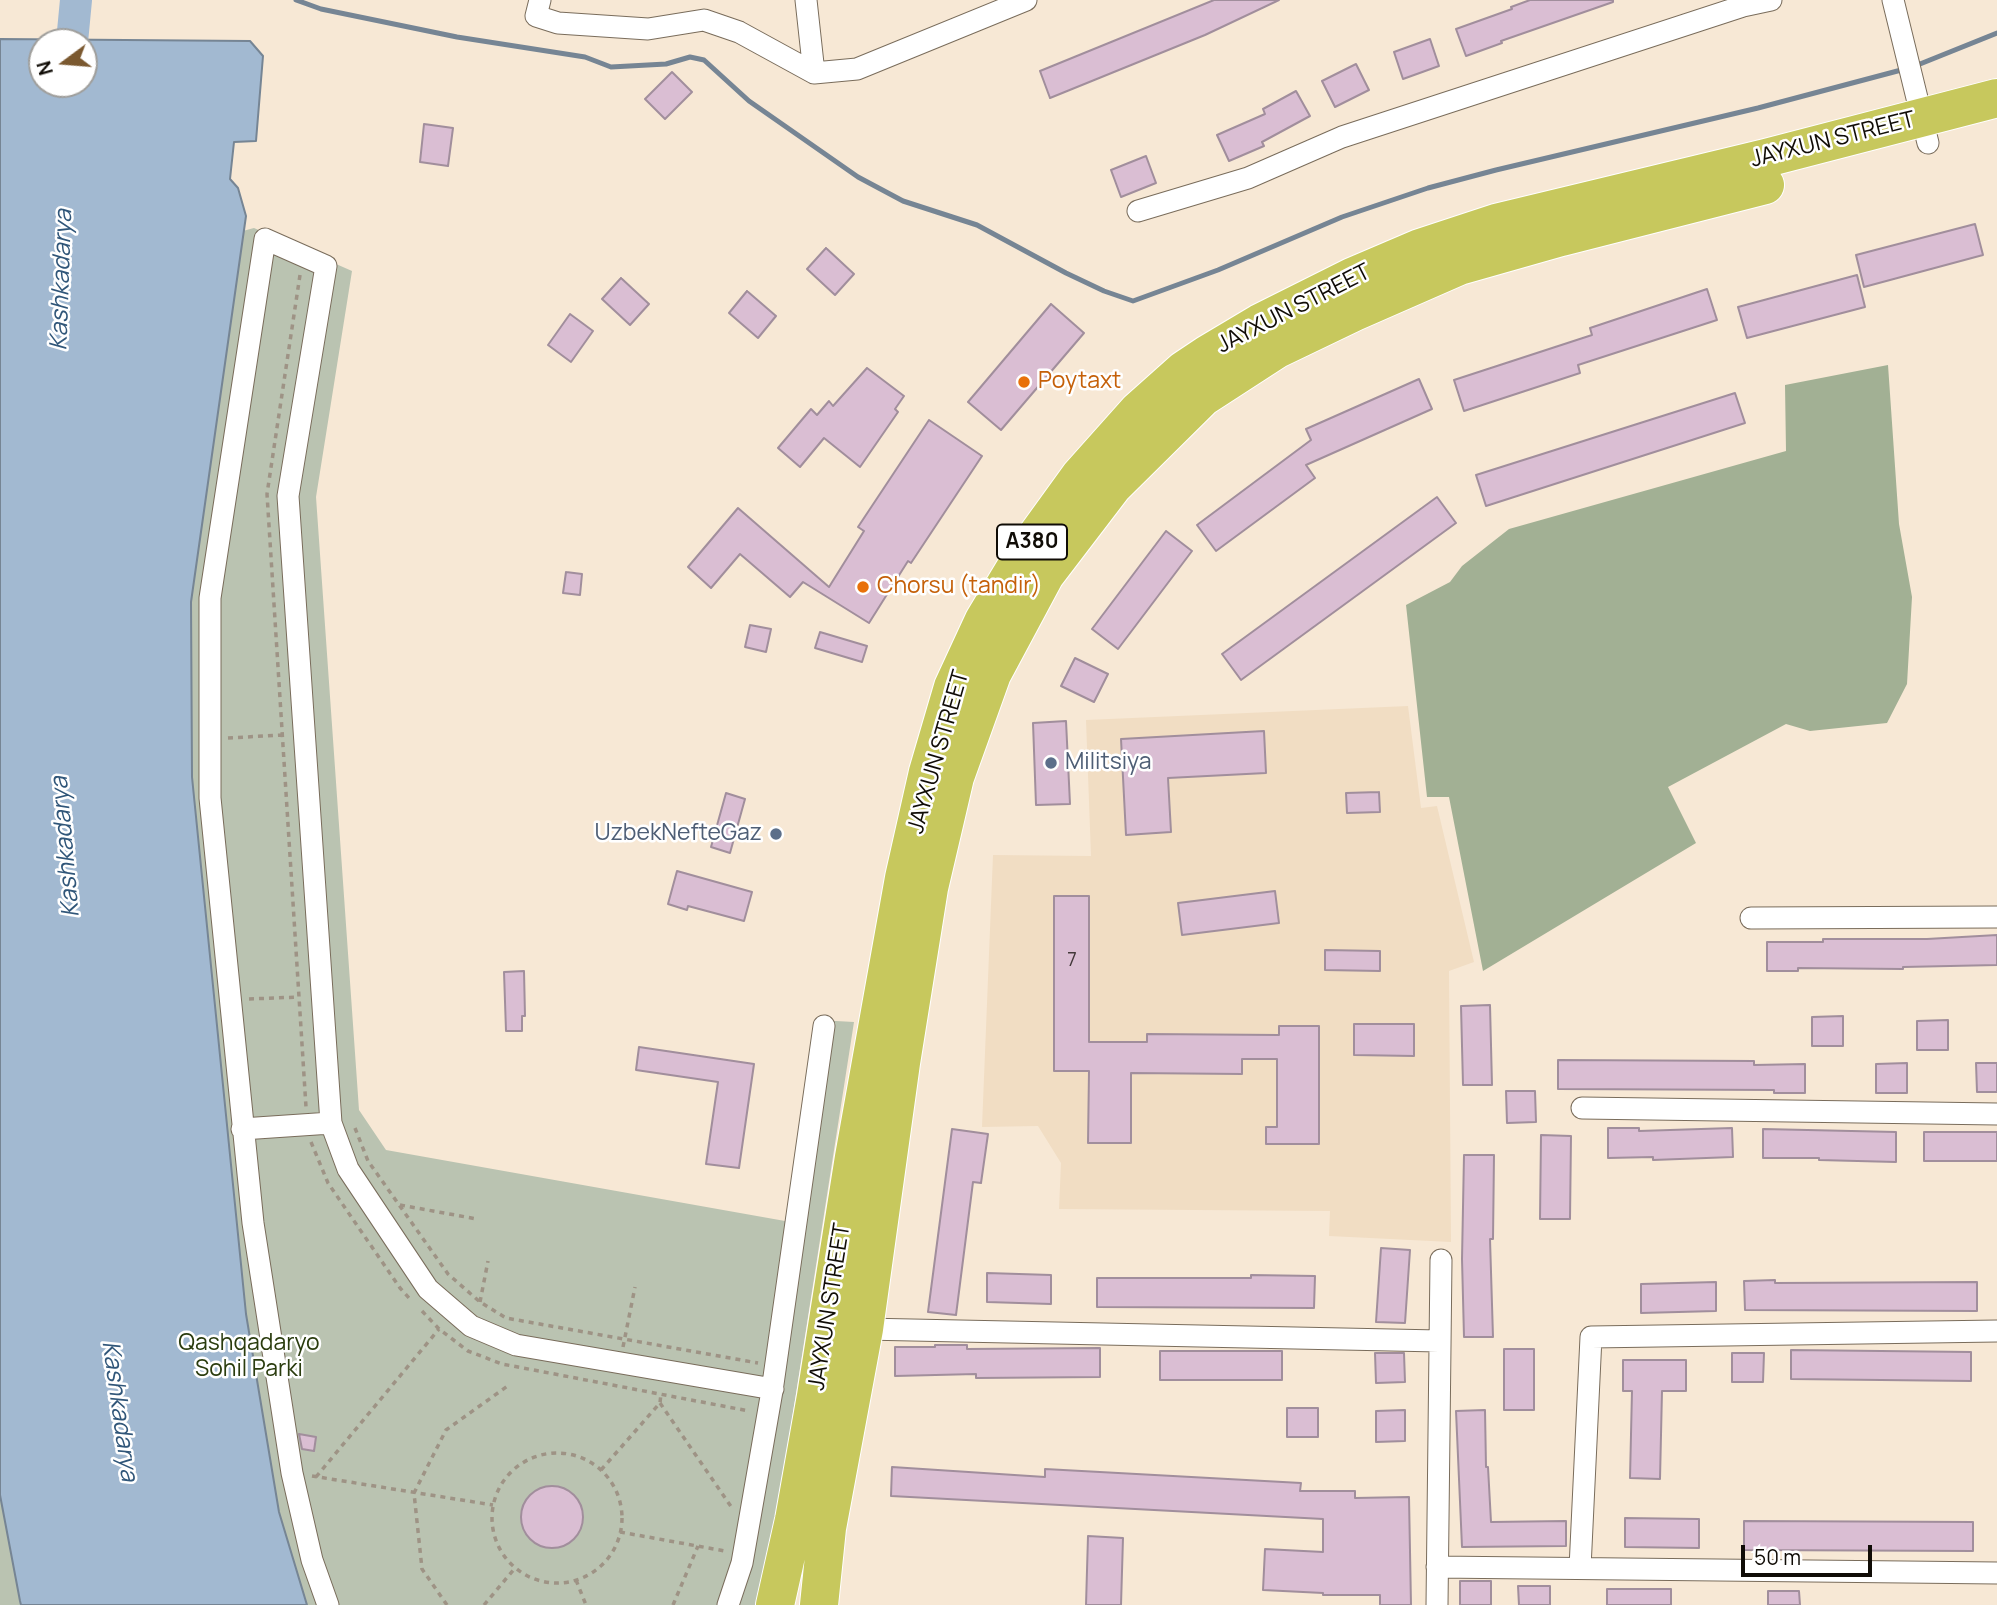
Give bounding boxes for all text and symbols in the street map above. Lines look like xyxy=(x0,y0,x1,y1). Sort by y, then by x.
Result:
north arrow xyxy=(28,28,98,98)
text: N xyxy=(30,58,59,78)
street label: JAYXUN STREET xyxy=(1748,106,1918,174)
water label: Kashkadarya xyxy=(45,209,79,351)
street label: JAYXUN STREET xyxy=(1213,258,1375,360)
place label: Poytaxt xyxy=(1038,368,1121,396)
marker: Poytaxt xyxy=(1016,374,1032,390)
road number: A380 xyxy=(997,524,1067,560)
place label: Chorsu (tandir) xyxy=(877,573,1041,601)
marker: Chorsu (tandir) xyxy=(855,579,871,595)
street label: JAYXUN STREET xyxy=(903,667,975,837)
place label: Militsiya xyxy=(1065,749,1152,777)
marker: Militsiya xyxy=(1043,755,1059,771)
water label: Kashkadarya xyxy=(46,775,86,919)
place label: UzbekNefteGaz xyxy=(595,820,762,848)
marker: UzbekNefteGaz xyxy=(768,826,784,842)
house number: 7 xyxy=(1067,950,1077,972)
street label: JAYXUN STREET xyxy=(803,1222,857,1392)
park label: Qashqadaryo Sohil Parki xyxy=(178,1330,320,1384)
water label: Kashkadarya xyxy=(95,1339,143,1483)
scale bar xyxy=(1745,1532,1876,1576)
text: 50 m xyxy=(1754,1543,1801,1571)

